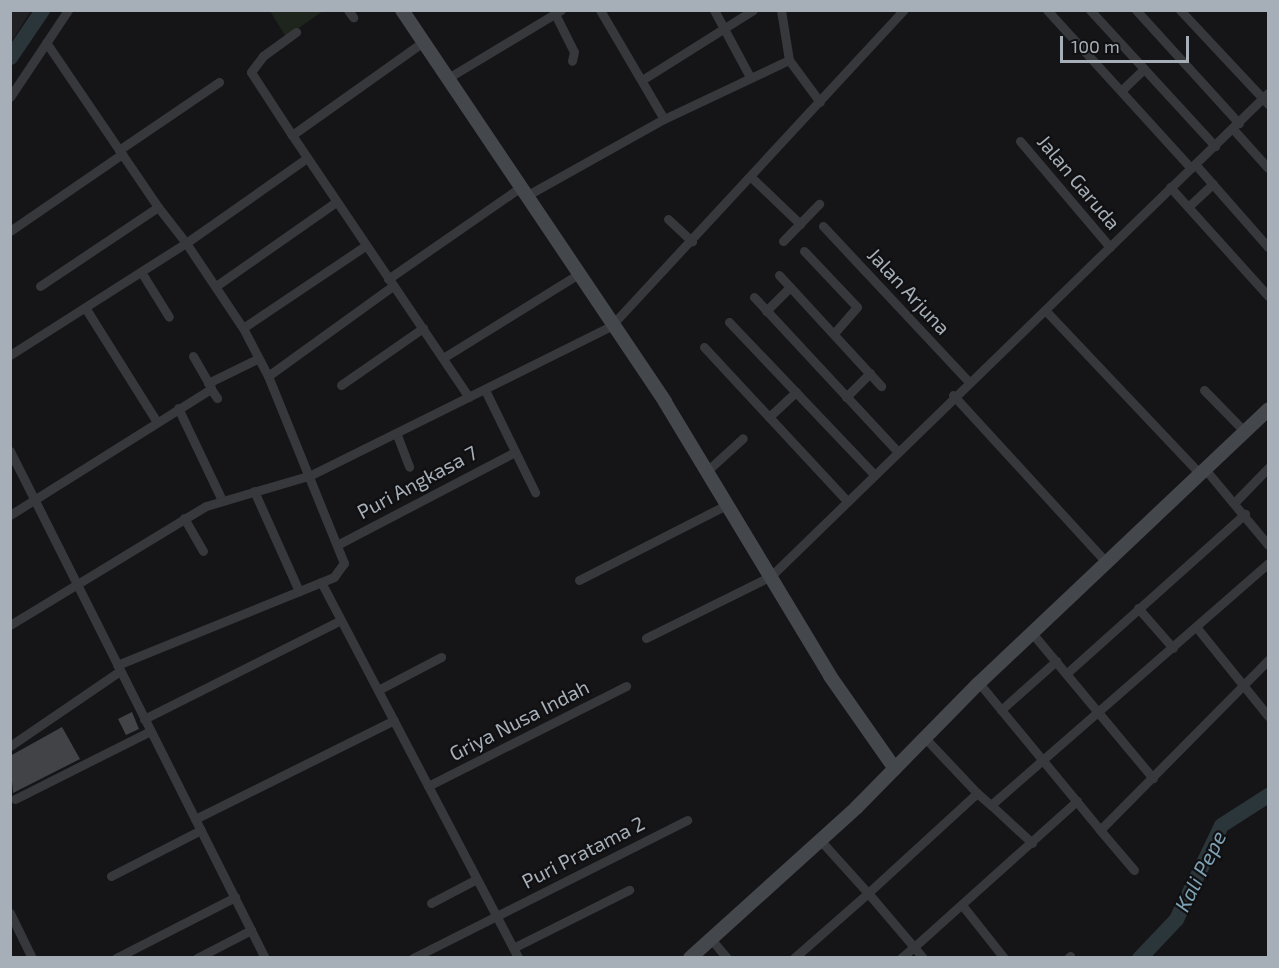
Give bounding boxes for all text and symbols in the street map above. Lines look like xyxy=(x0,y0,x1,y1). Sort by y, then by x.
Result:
scale bar xyxy=(1063,24,1192,62)
text: 100 m xyxy=(1071,35,1120,57)
street label: Jalan Garuda xyxy=(1032,130,1126,234)
street label: Jalan Arjuna xyxy=(863,243,955,339)
street label: Puri Angkasa 7 xyxy=(353,440,481,524)
street label: Griya Nusa Indah xyxy=(445,674,593,766)
street label: Puri Pratama 2 xyxy=(518,811,648,893)
water label: Kali Pepe xyxy=(1169,826,1231,916)

